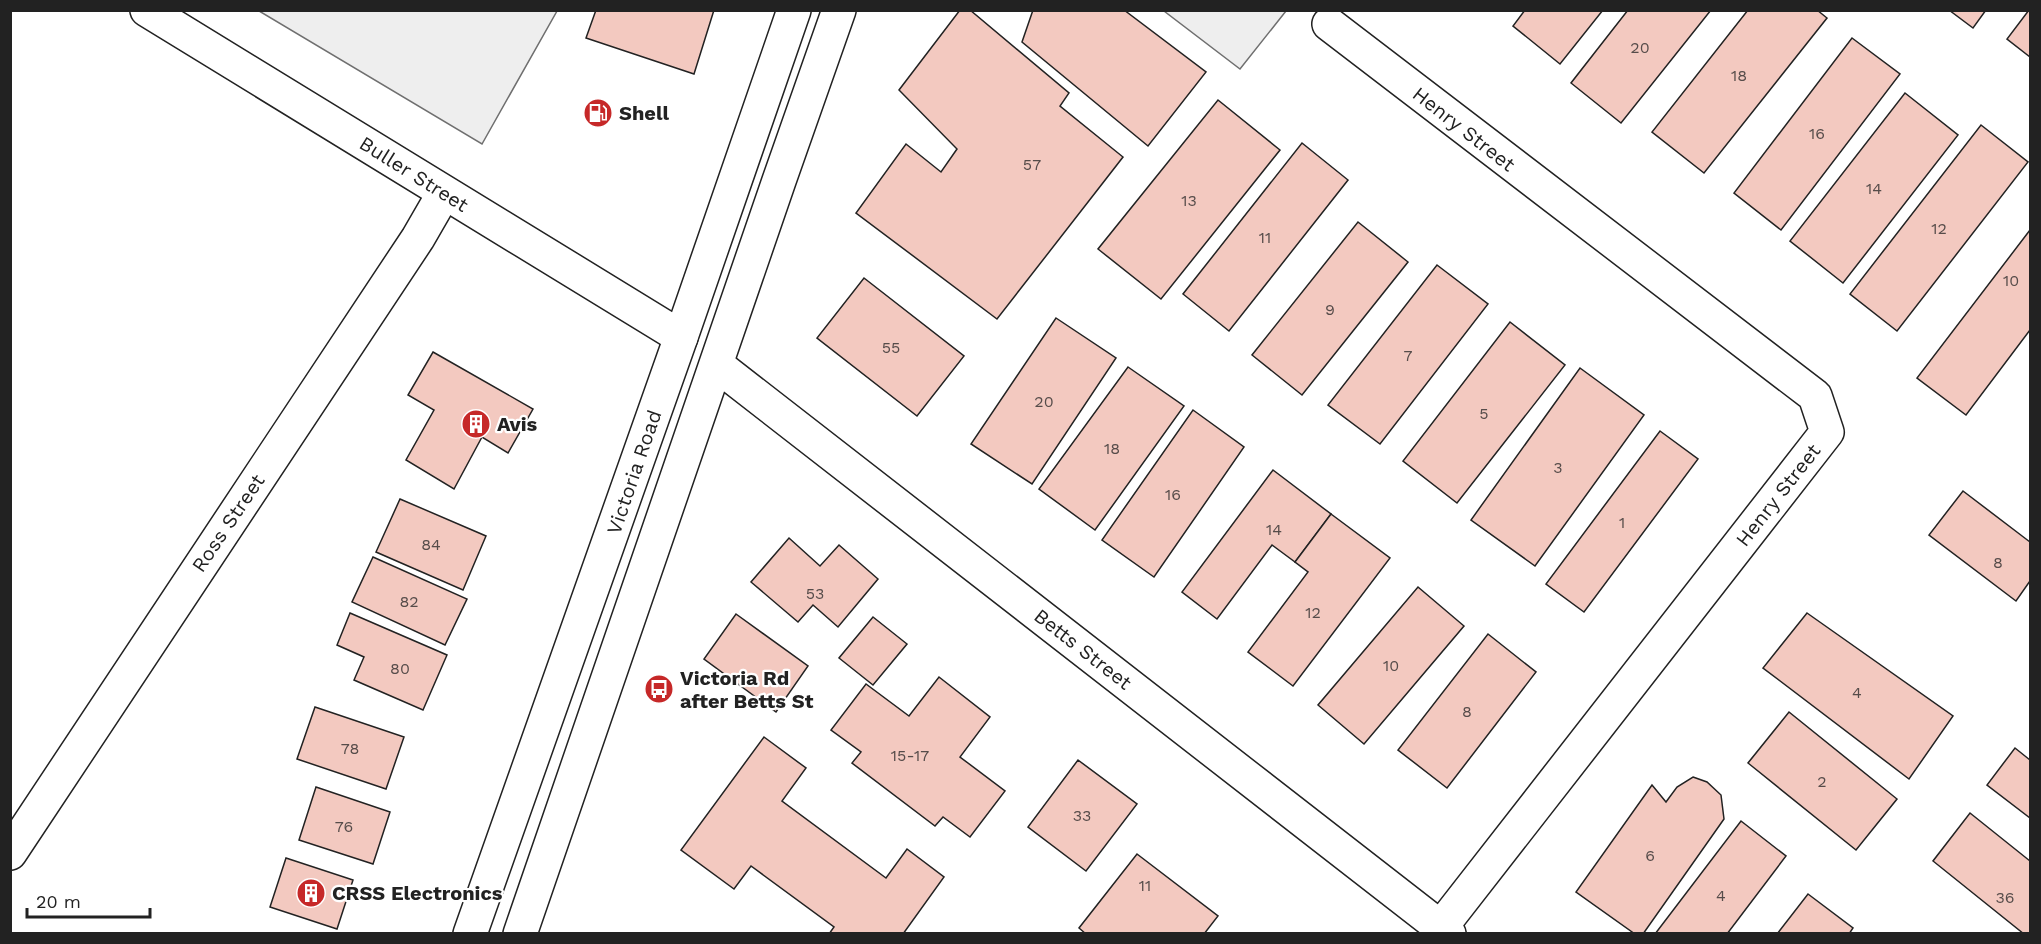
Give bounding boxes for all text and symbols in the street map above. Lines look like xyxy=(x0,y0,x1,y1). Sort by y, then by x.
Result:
house number: 20 xyxy=(1630,38,1650,57)
house number: 18 xyxy=(1731,66,1747,85)
street label: Henry Street xyxy=(1408,82,1521,177)
fuel station icon: Shell xyxy=(582,97,614,129)
place label: Shell xyxy=(619,101,669,125)
house number: 16 xyxy=(1809,124,1825,143)
street label: Buller Street xyxy=(355,131,473,217)
house number: 57 xyxy=(1023,155,1041,174)
house number: 14 xyxy=(1866,179,1882,198)
house number: 13 xyxy=(1181,191,1197,210)
house number: 12 xyxy=(1931,219,1947,238)
house number: 11 xyxy=(1259,228,1271,247)
house number: 10 xyxy=(2003,271,2019,290)
house number: 9 xyxy=(1325,300,1335,319)
house number: 55 xyxy=(882,338,900,357)
house number: 7 xyxy=(1404,346,1413,365)
house number: 20 xyxy=(1034,392,1054,411)
house number: 5 xyxy=(1479,404,1489,423)
street label: Victoria Road xyxy=(602,407,666,537)
building icon: Avis xyxy=(460,408,492,440)
place label: Avis xyxy=(497,412,538,436)
street label: Henry Street xyxy=(1731,438,1826,551)
house number: 18 xyxy=(1104,439,1120,458)
house number: 3 xyxy=(1553,458,1563,477)
street label: Ross Street xyxy=(186,469,270,577)
house number: 16 xyxy=(1165,485,1181,504)
house number: 1 xyxy=(1619,513,1625,532)
house number: 14 xyxy=(1266,520,1282,539)
house number: 84 xyxy=(421,535,441,554)
house number: 8 xyxy=(1993,553,2003,572)
house number: 53 xyxy=(806,584,824,603)
house number: 82 xyxy=(399,592,419,611)
street label: Betts Street xyxy=(1029,603,1137,695)
house number: 12 xyxy=(1305,603,1321,622)
house number: 10 xyxy=(1383,656,1399,675)
house number: 80 xyxy=(390,659,410,678)
place label: Victoria Rd after Betts St xyxy=(680,666,814,713)
bus stop icon: Victoria Rd after Betts St xyxy=(643,673,675,705)
house number: 4 xyxy=(1852,683,1862,702)
house number: 8 xyxy=(1462,702,1472,721)
house number: 78 xyxy=(341,739,359,758)
house number: 15-17 xyxy=(891,746,929,765)
house number: 2 xyxy=(1817,772,1827,791)
house number: 33 xyxy=(1073,806,1091,825)
house number: 76 xyxy=(335,817,353,836)
house number: 6 xyxy=(1645,846,1655,865)
house number: 11 xyxy=(1139,876,1151,895)
building icon: CRSS Electronics xyxy=(295,877,327,909)
scale bar xyxy=(27,881,150,919)
place label: CRSS Electronics xyxy=(332,881,503,905)
house number: 4 xyxy=(1716,886,1726,905)
house number: 36 xyxy=(1995,888,2015,907)
text: 20 m xyxy=(36,891,81,912)

